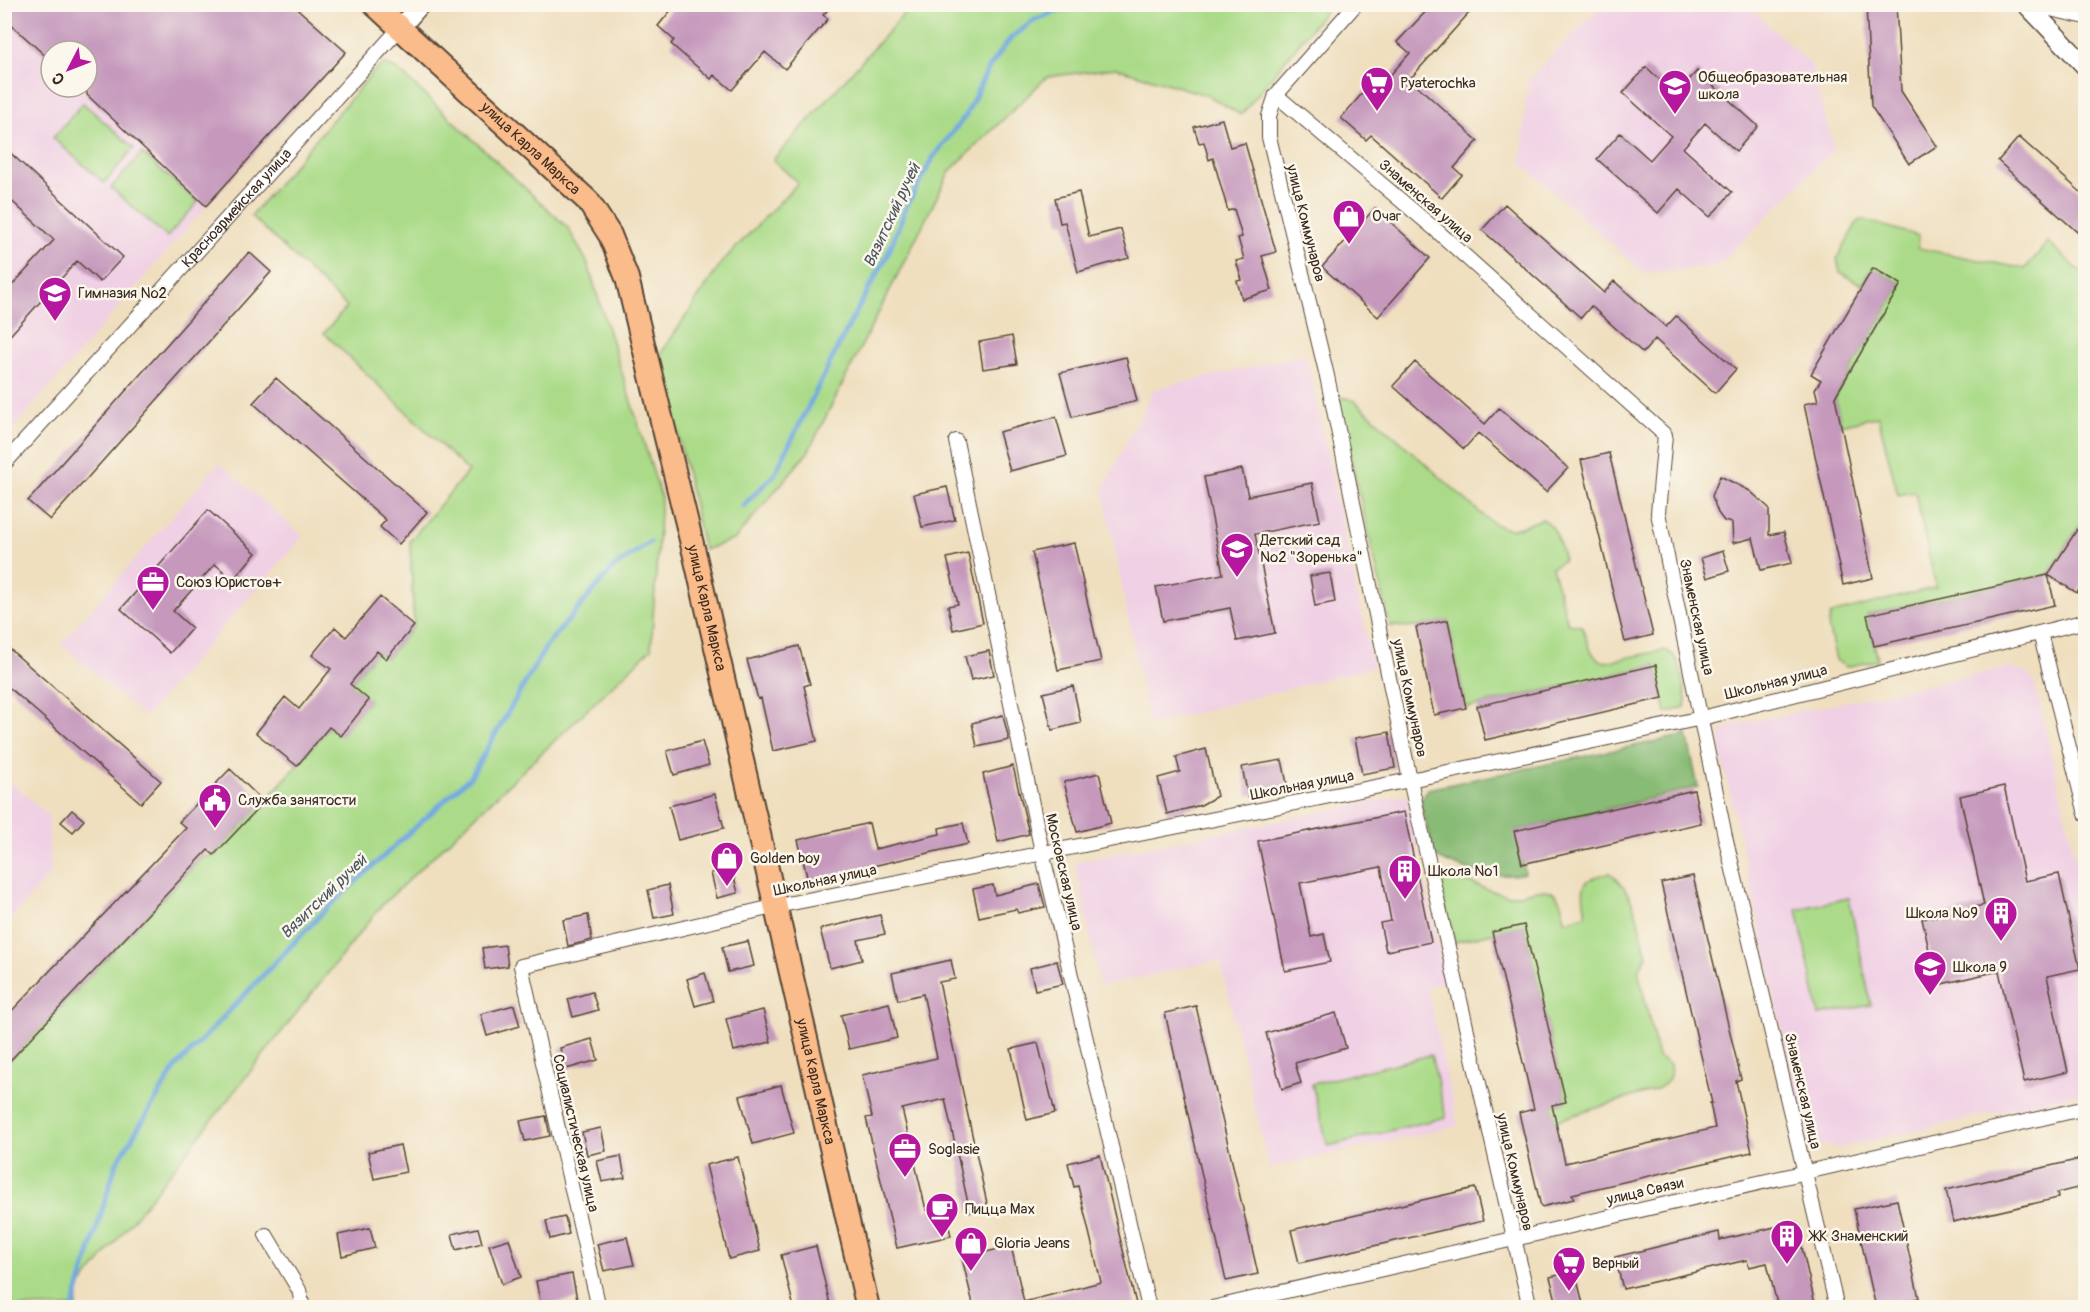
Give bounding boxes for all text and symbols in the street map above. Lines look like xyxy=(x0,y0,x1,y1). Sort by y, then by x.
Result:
north arrow xyxy=(39,39,99,99)
supermarket icon: Pyaterochka xyxy=(1359,65,1395,112)
text: С xyxy=(48,68,69,89)
school or university icon: Общеобразовательная школа xyxy=(1657,68,1693,115)
place label: Общеобразовательная школа xyxy=(1698,68,1847,104)
place label: Pyaterochka xyxy=(1400,74,1476,93)
street label: улица Карла Маркса xyxy=(476,97,584,199)
street label: Красноармейская улица xyxy=(178,145,296,272)
street label: Знаменская улица xyxy=(1375,155,1477,247)
water label: Вязитский ручей xyxy=(859,159,925,270)
street label: улица Коммунаров xyxy=(1281,161,1329,284)
shop icon: Очаг xyxy=(1331,198,1367,245)
place label: Очаг xyxy=(1372,207,1401,226)
school or university icon: Гимназия №2 xyxy=(37,275,73,322)
place label: Гимназия №2 xyxy=(78,284,167,303)
school or university icon: Детский сад №2 "Зоренька" xyxy=(1219,531,1255,578)
place label: Детский сад №2 "Зоренька" xyxy=(1259,531,1363,567)
street label: улица Карла Маркса xyxy=(682,542,730,673)
street label: Знаменская улица xyxy=(1675,557,1718,677)
office icon: Союз Юристов+ xyxy=(135,564,171,611)
place label: Союз Юристов+ xyxy=(176,573,281,592)
street label: улица Коммунаров xyxy=(1387,636,1431,759)
street label: Школьная улица xyxy=(1723,661,1829,704)
street label: Школьная улица xyxy=(1249,766,1355,805)
public building icon: Служба занятости xyxy=(197,782,233,829)
place label: Служба занятости xyxy=(238,791,356,810)
street label: Московская улица xyxy=(1041,812,1086,933)
shop icon: Golden boy xyxy=(709,840,745,887)
place label: Golden boy xyxy=(750,849,820,868)
water label: Вязитский ручей xyxy=(276,850,372,943)
building icon: Школа №1 xyxy=(1387,853,1423,900)
street label: Школьная улица xyxy=(772,860,878,901)
place label: Школа №1 xyxy=(1428,862,1498,881)
building icon: Школа №9 xyxy=(1983,895,2019,942)
place label: Школа №9 xyxy=(1906,904,1978,923)
school or university icon: Школа 9 xyxy=(1912,949,1948,996)
place label: Школа 9 xyxy=(1953,958,2007,977)
street label: улица Карла Маркса xyxy=(791,1016,839,1146)
street label: Знаменская улица xyxy=(1780,1031,1825,1151)
street label: Социалистическая улица xyxy=(548,1052,603,1214)
street label: улица Коммунаров xyxy=(1491,1110,1537,1233)
office icon: Soglasie xyxy=(887,1131,923,1178)
place label: Soglasie xyxy=(928,1140,980,1159)
street label: улица Связи xyxy=(1604,1173,1686,1210)
cafe icon: Пицца Max xyxy=(924,1191,960,1238)
place label: Пицца Max xyxy=(965,1200,1035,1219)
building icon: ЖК Знаменский xyxy=(1769,1218,1805,1265)
shop icon: Gloria Jeans xyxy=(953,1225,989,1272)
place label: ЖК Знаменский xyxy=(1808,1227,1908,1246)
place label: Gloria Jeans xyxy=(994,1234,1070,1253)
supermarket icon: Верный xyxy=(1551,1245,1587,1292)
place label: Верный xyxy=(1592,1254,1639,1273)

